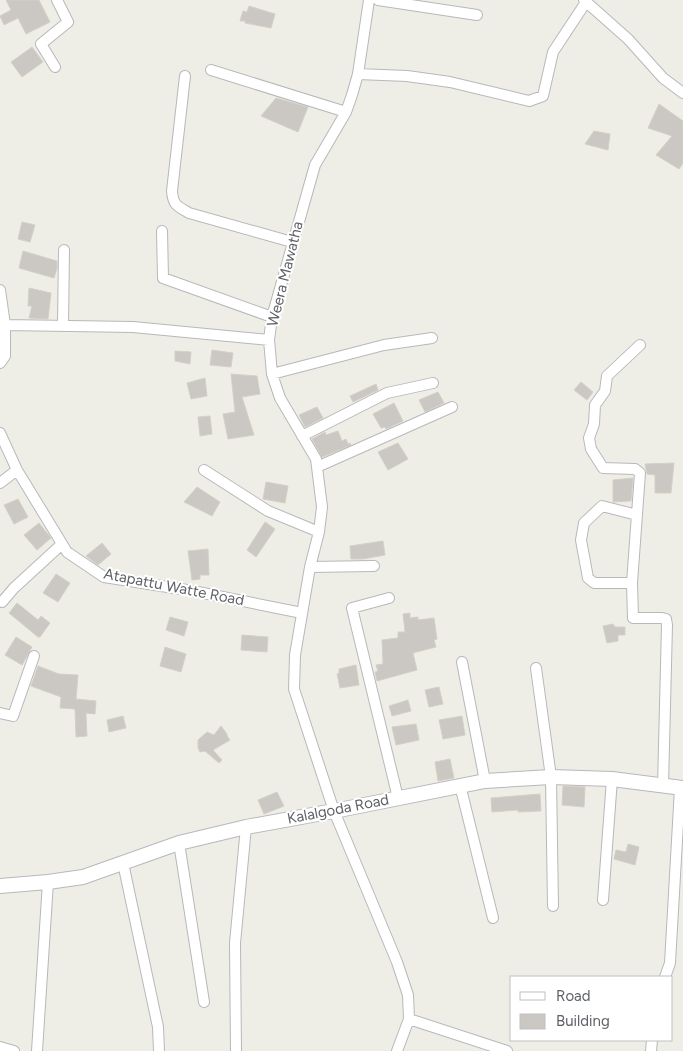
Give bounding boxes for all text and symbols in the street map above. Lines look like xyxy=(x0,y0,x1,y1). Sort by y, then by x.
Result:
street label: Weera Mawatha xyxy=(263,220,307,328)
street label: Atapattu Watte Road xyxy=(102,565,246,609)
street label: Kalalgoda Road xyxy=(286,790,390,828)
legend xyxy=(510,976,673,1041)
text: Road xyxy=(556,987,591,1005)
text: Building xyxy=(556,1012,610,1030)

